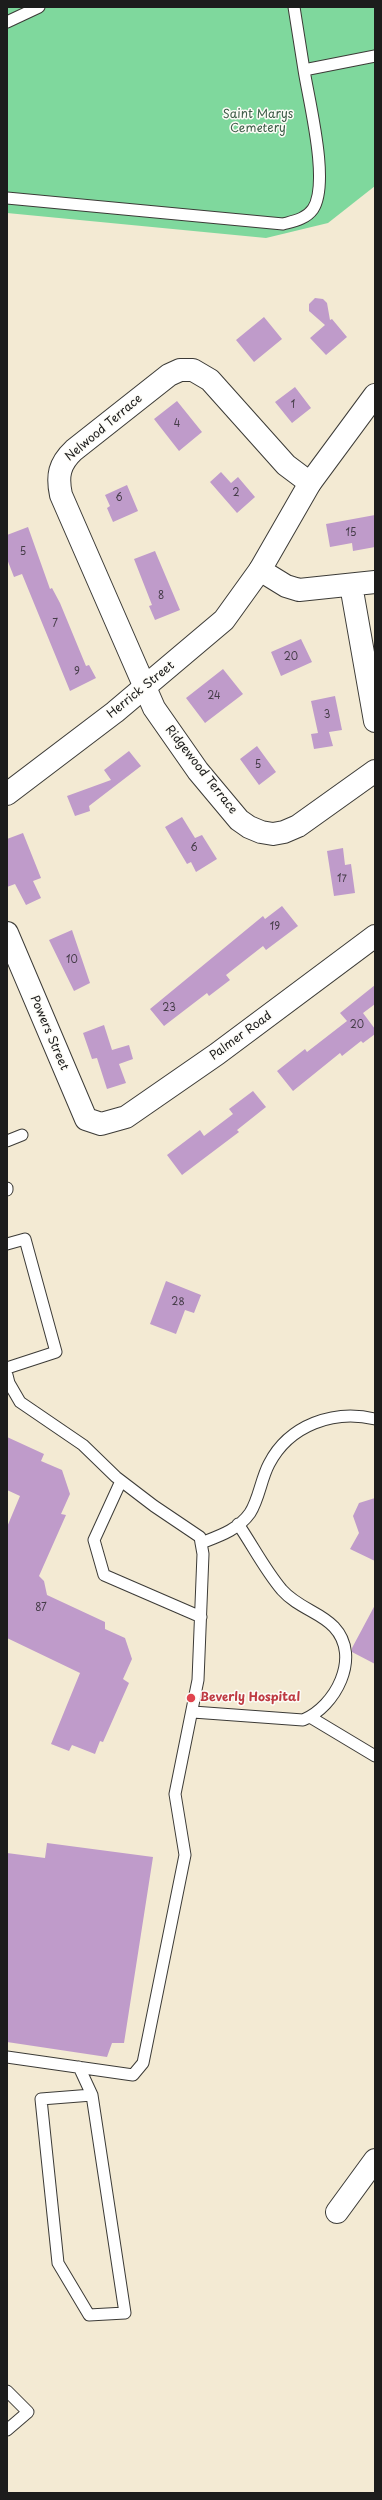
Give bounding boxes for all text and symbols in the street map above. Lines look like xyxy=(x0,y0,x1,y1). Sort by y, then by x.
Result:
park label: Saint Marys Cemetery xyxy=(223,108,293,136)
street label: Nelwood Terrace xyxy=(63,392,145,464)
house number: 1 xyxy=(291,399,295,411)
house number: 4 xyxy=(174,418,180,430)
house number: 2 xyxy=(232,487,240,499)
house number: 6 xyxy=(115,492,123,504)
house number: 15 xyxy=(346,527,356,539)
house number: 5 xyxy=(20,546,26,558)
house number: 8 xyxy=(158,590,164,602)
house number: 7 xyxy=(52,618,58,630)
house number: 20 xyxy=(284,651,298,663)
street label: Herrick Street xyxy=(104,658,178,722)
house number: 9 xyxy=(74,666,80,678)
house number: 24 xyxy=(207,690,221,702)
house number: 3 xyxy=(324,709,330,721)
street label: Ridgewood Terrace xyxy=(162,723,240,817)
house number: 5 xyxy=(255,759,261,771)
house number: 6 xyxy=(190,842,198,854)
house number: 17 xyxy=(337,873,347,885)
house number: 19 xyxy=(270,921,280,933)
house number: 10 xyxy=(66,954,78,966)
street label: Powers Street xyxy=(27,993,71,1073)
house number: 23 xyxy=(162,1002,176,1014)
street label: Palmer Road xyxy=(207,1009,275,1063)
house number: 20 xyxy=(350,1019,364,1031)
house number: 28 xyxy=(171,1296,185,1308)
house number: 87 xyxy=(35,1602,47,1614)
place label: Beverly Hospital xyxy=(200,1691,300,1705)
marker: Beverly Hospital xyxy=(185,1692,197,1704)

